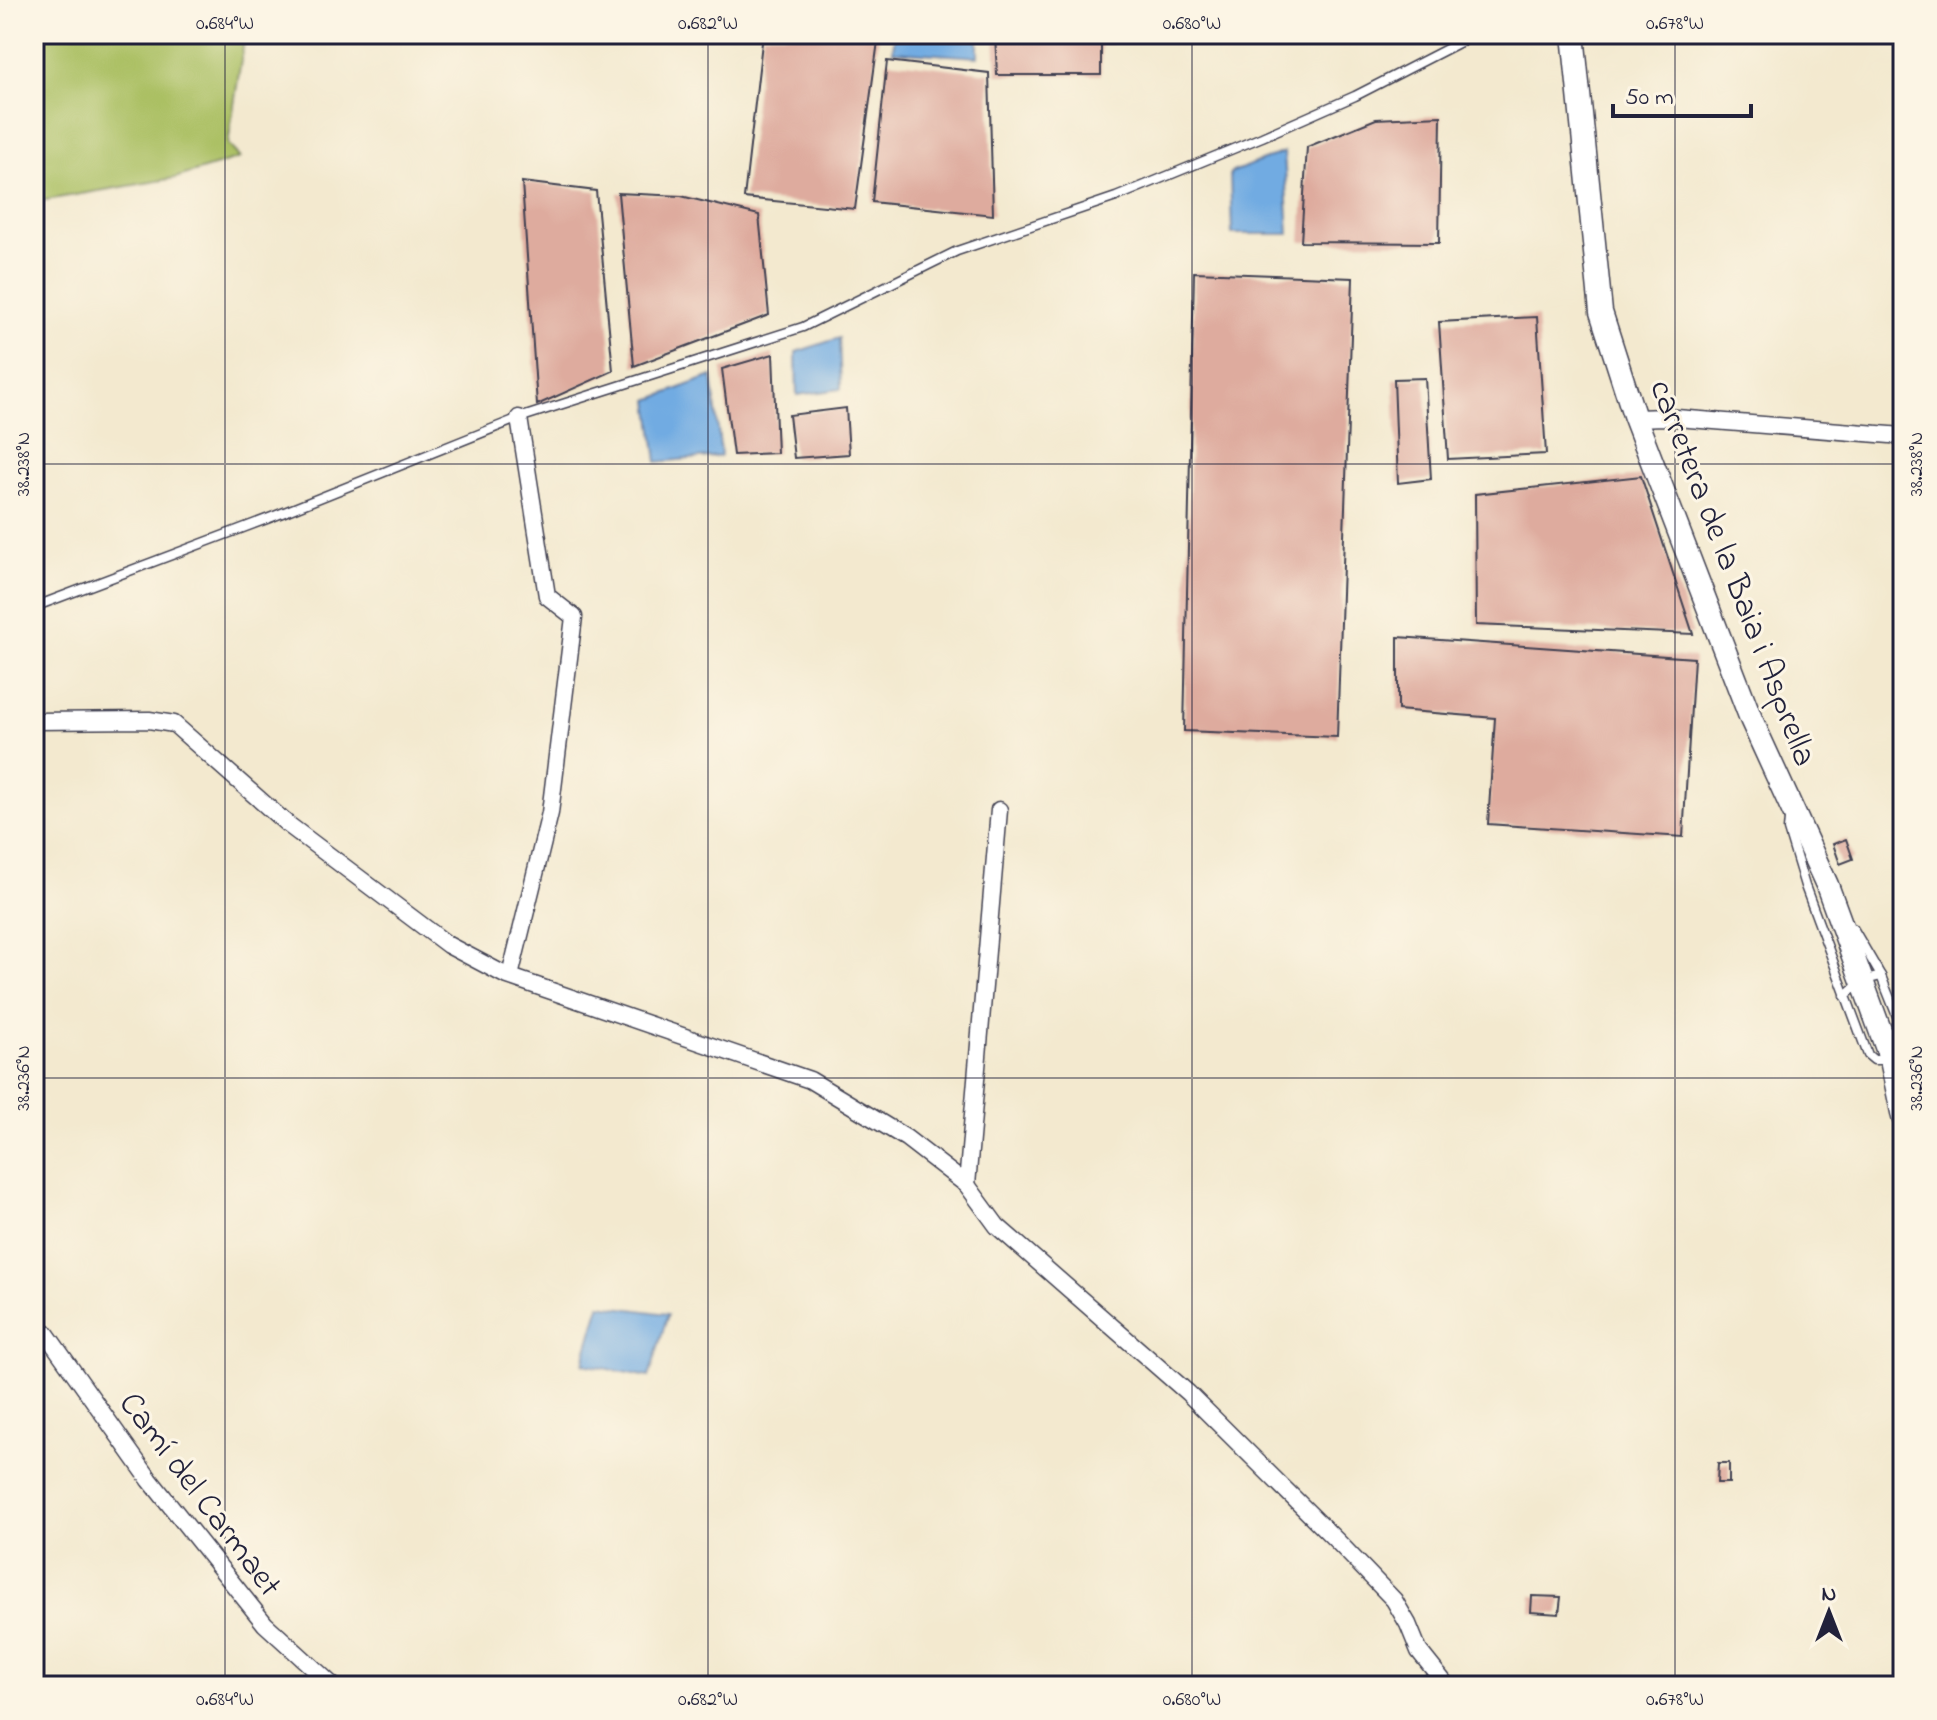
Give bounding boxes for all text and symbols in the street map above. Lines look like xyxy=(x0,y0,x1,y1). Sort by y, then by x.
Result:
text: 0.684°W xyxy=(196,10,254,39)
text: 0.682°W xyxy=(678,10,738,39)
text: 0.680°W xyxy=(1163,10,1221,39)
text: 0.678°W xyxy=(1646,10,1704,39)
scale bar xyxy=(1613,68,1751,118)
text: 50 m xyxy=(1625,81,1674,116)
street label: carretera de la Baia i Asprella xyxy=(1634,373,1828,774)
text: 38.238°N xyxy=(10,432,39,496)
text: 38.238°N xyxy=(1903,432,1932,496)
text: 38.236°N xyxy=(10,1045,39,1111)
text: 38.236°N xyxy=(1903,1045,1932,1111)
street label: Camí del Carmaet xyxy=(105,1382,293,1609)
north arrow xyxy=(1789,1572,1869,1652)
text: N xyxy=(1822,1579,1836,1611)
text: 0.684°W xyxy=(196,1686,254,1715)
text: 0.682°W xyxy=(678,1686,738,1715)
text: 0.680°W xyxy=(1163,1686,1221,1715)
text: 0.678°W xyxy=(1646,1686,1704,1715)

